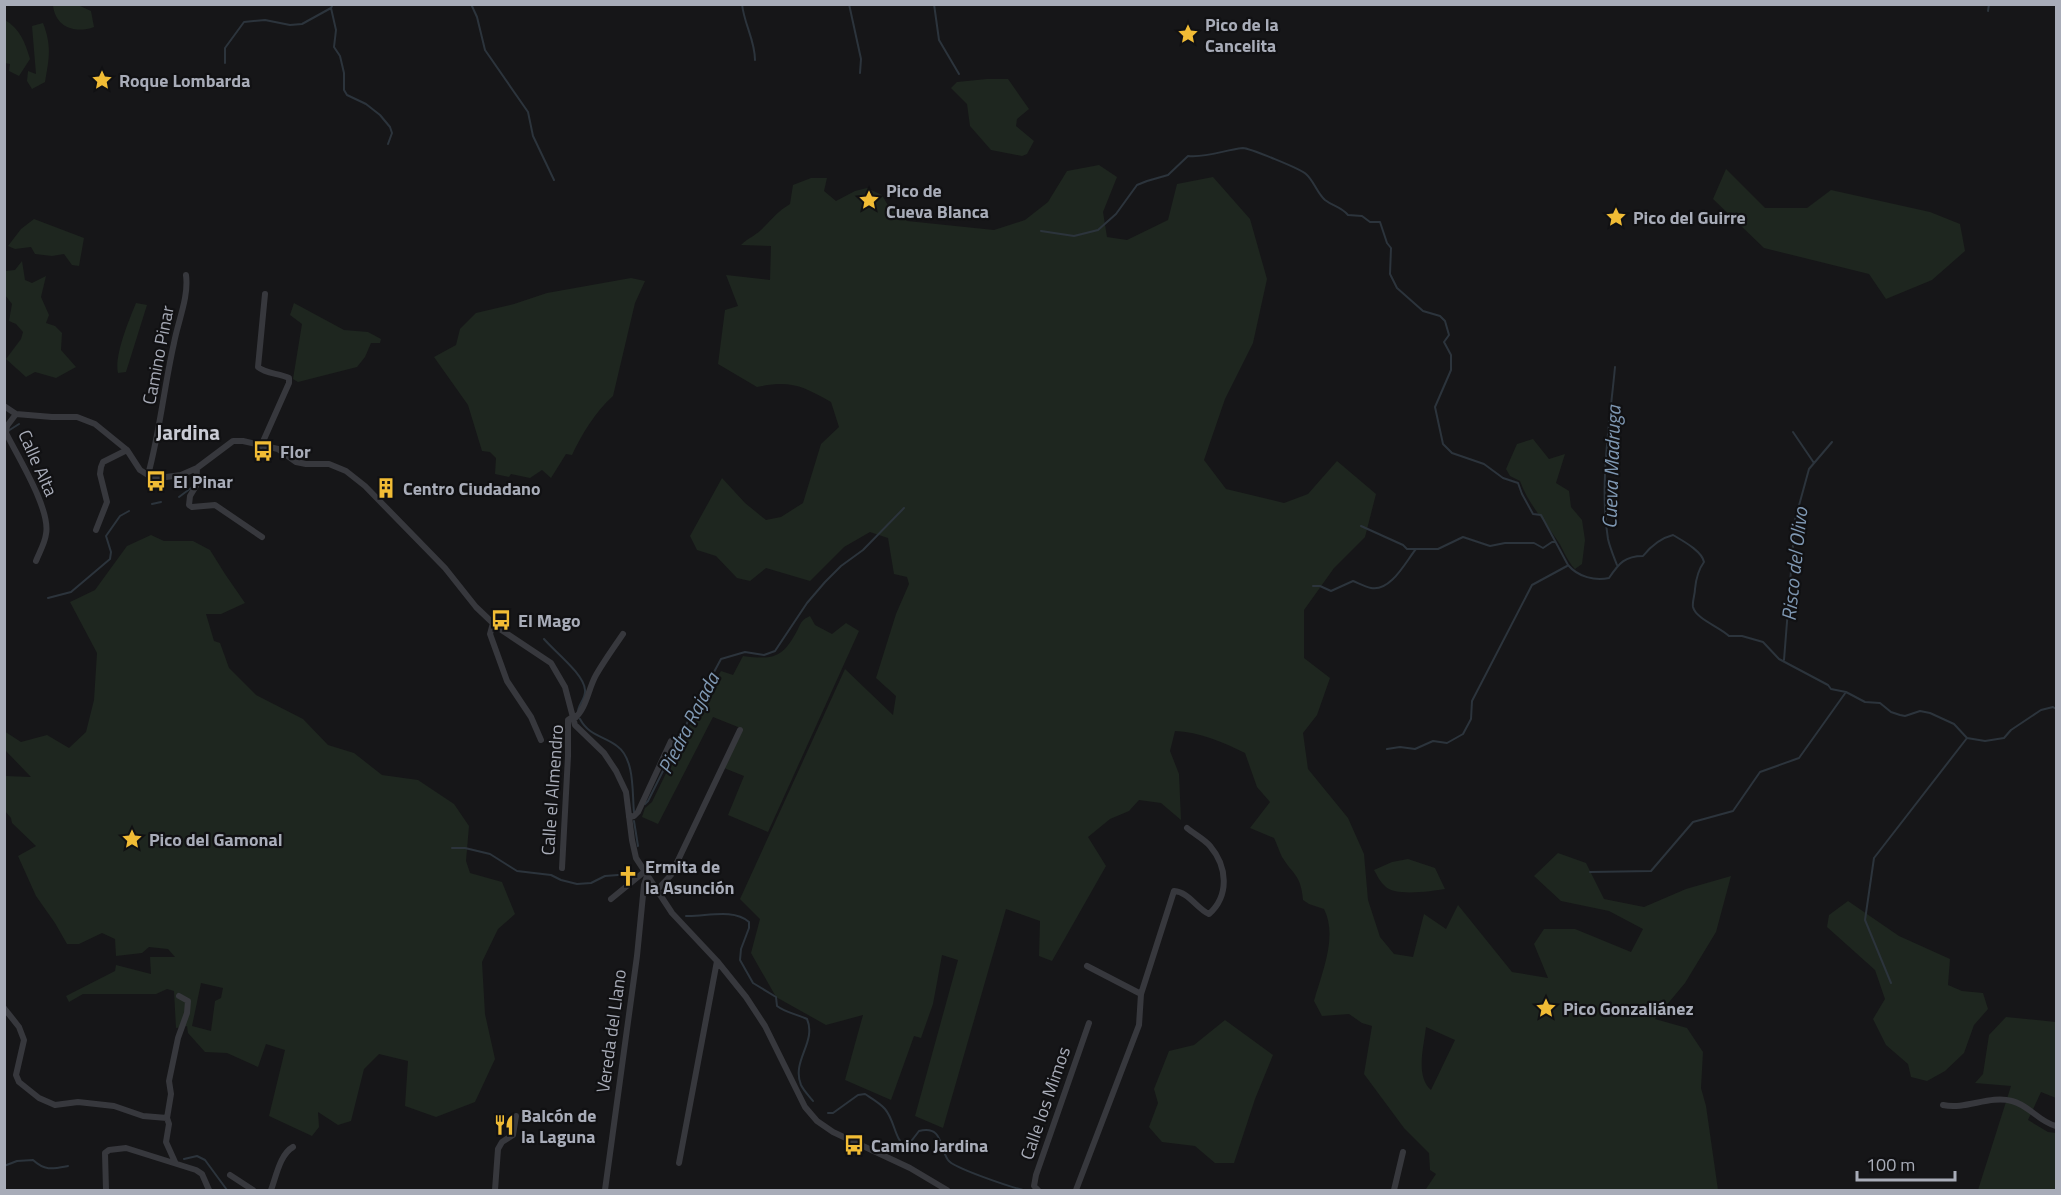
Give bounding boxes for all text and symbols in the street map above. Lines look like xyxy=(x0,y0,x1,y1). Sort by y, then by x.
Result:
place label: Pico de la Cancelita xyxy=(1205,11,1279,59)
place icon: Pico de la Cancelita xyxy=(1176,22,1200,46)
place label: Roque Lombarda xyxy=(119,67,250,94)
place icon: Roque Lombarda xyxy=(90,68,114,92)
place label: Pico de Cueva Blanca xyxy=(886,177,989,225)
place icon: Pico de Cueva Blanca xyxy=(857,188,881,212)
place label: Pico del Guirre xyxy=(1633,204,1746,231)
place icon: Pico del Guirre xyxy=(1604,205,1628,229)
street label: Camino Pinar xyxy=(135,303,181,407)
water label: Cueva Madruga xyxy=(1593,404,1629,529)
district label: Jardina xyxy=(156,416,220,448)
street label: Calle Alta xyxy=(11,425,65,501)
place label: Flor xyxy=(280,438,311,465)
bus stop icon: Flor xyxy=(251,439,275,463)
place label: El Pinar xyxy=(173,468,233,495)
bus stop icon: El Pinar xyxy=(144,469,168,493)
place label: Centro Ciudadano xyxy=(403,475,541,502)
building icon: Centro Ciudadano xyxy=(374,476,398,500)
water label: Risco del Olivo xyxy=(1773,505,1815,622)
place label: El Mago xyxy=(518,607,581,634)
bus stop icon: El Mago xyxy=(489,608,513,632)
water label: Piedra Rajada xyxy=(649,666,727,779)
street label: Calle el Almendro xyxy=(534,724,570,856)
place label: Pico del Gamonal xyxy=(149,826,283,853)
place icon: Pico del Gamonal xyxy=(120,827,144,851)
place label: Ermita de la Asunción xyxy=(645,853,734,901)
church icon: Ermita de la Asunción xyxy=(616,864,640,888)
street label: Vereda del Llano xyxy=(589,968,633,1094)
place label: Pico Gonzaliánez xyxy=(1563,995,1694,1022)
place icon: Pico Gonzaliánez xyxy=(1534,996,1558,1020)
street label: Calle los Mimos xyxy=(1013,1043,1077,1163)
place label: Balcón de la Laguna xyxy=(521,1102,597,1150)
restaurant icon: Balcón de la Laguna xyxy=(492,1113,516,1137)
place label: Camino Jardina xyxy=(871,1132,988,1159)
bus stop icon: Camino Jardina xyxy=(842,1133,866,1157)
scale bar xyxy=(1857,1144,1954,1182)
text: 100 m xyxy=(1866,1151,1915,1178)

